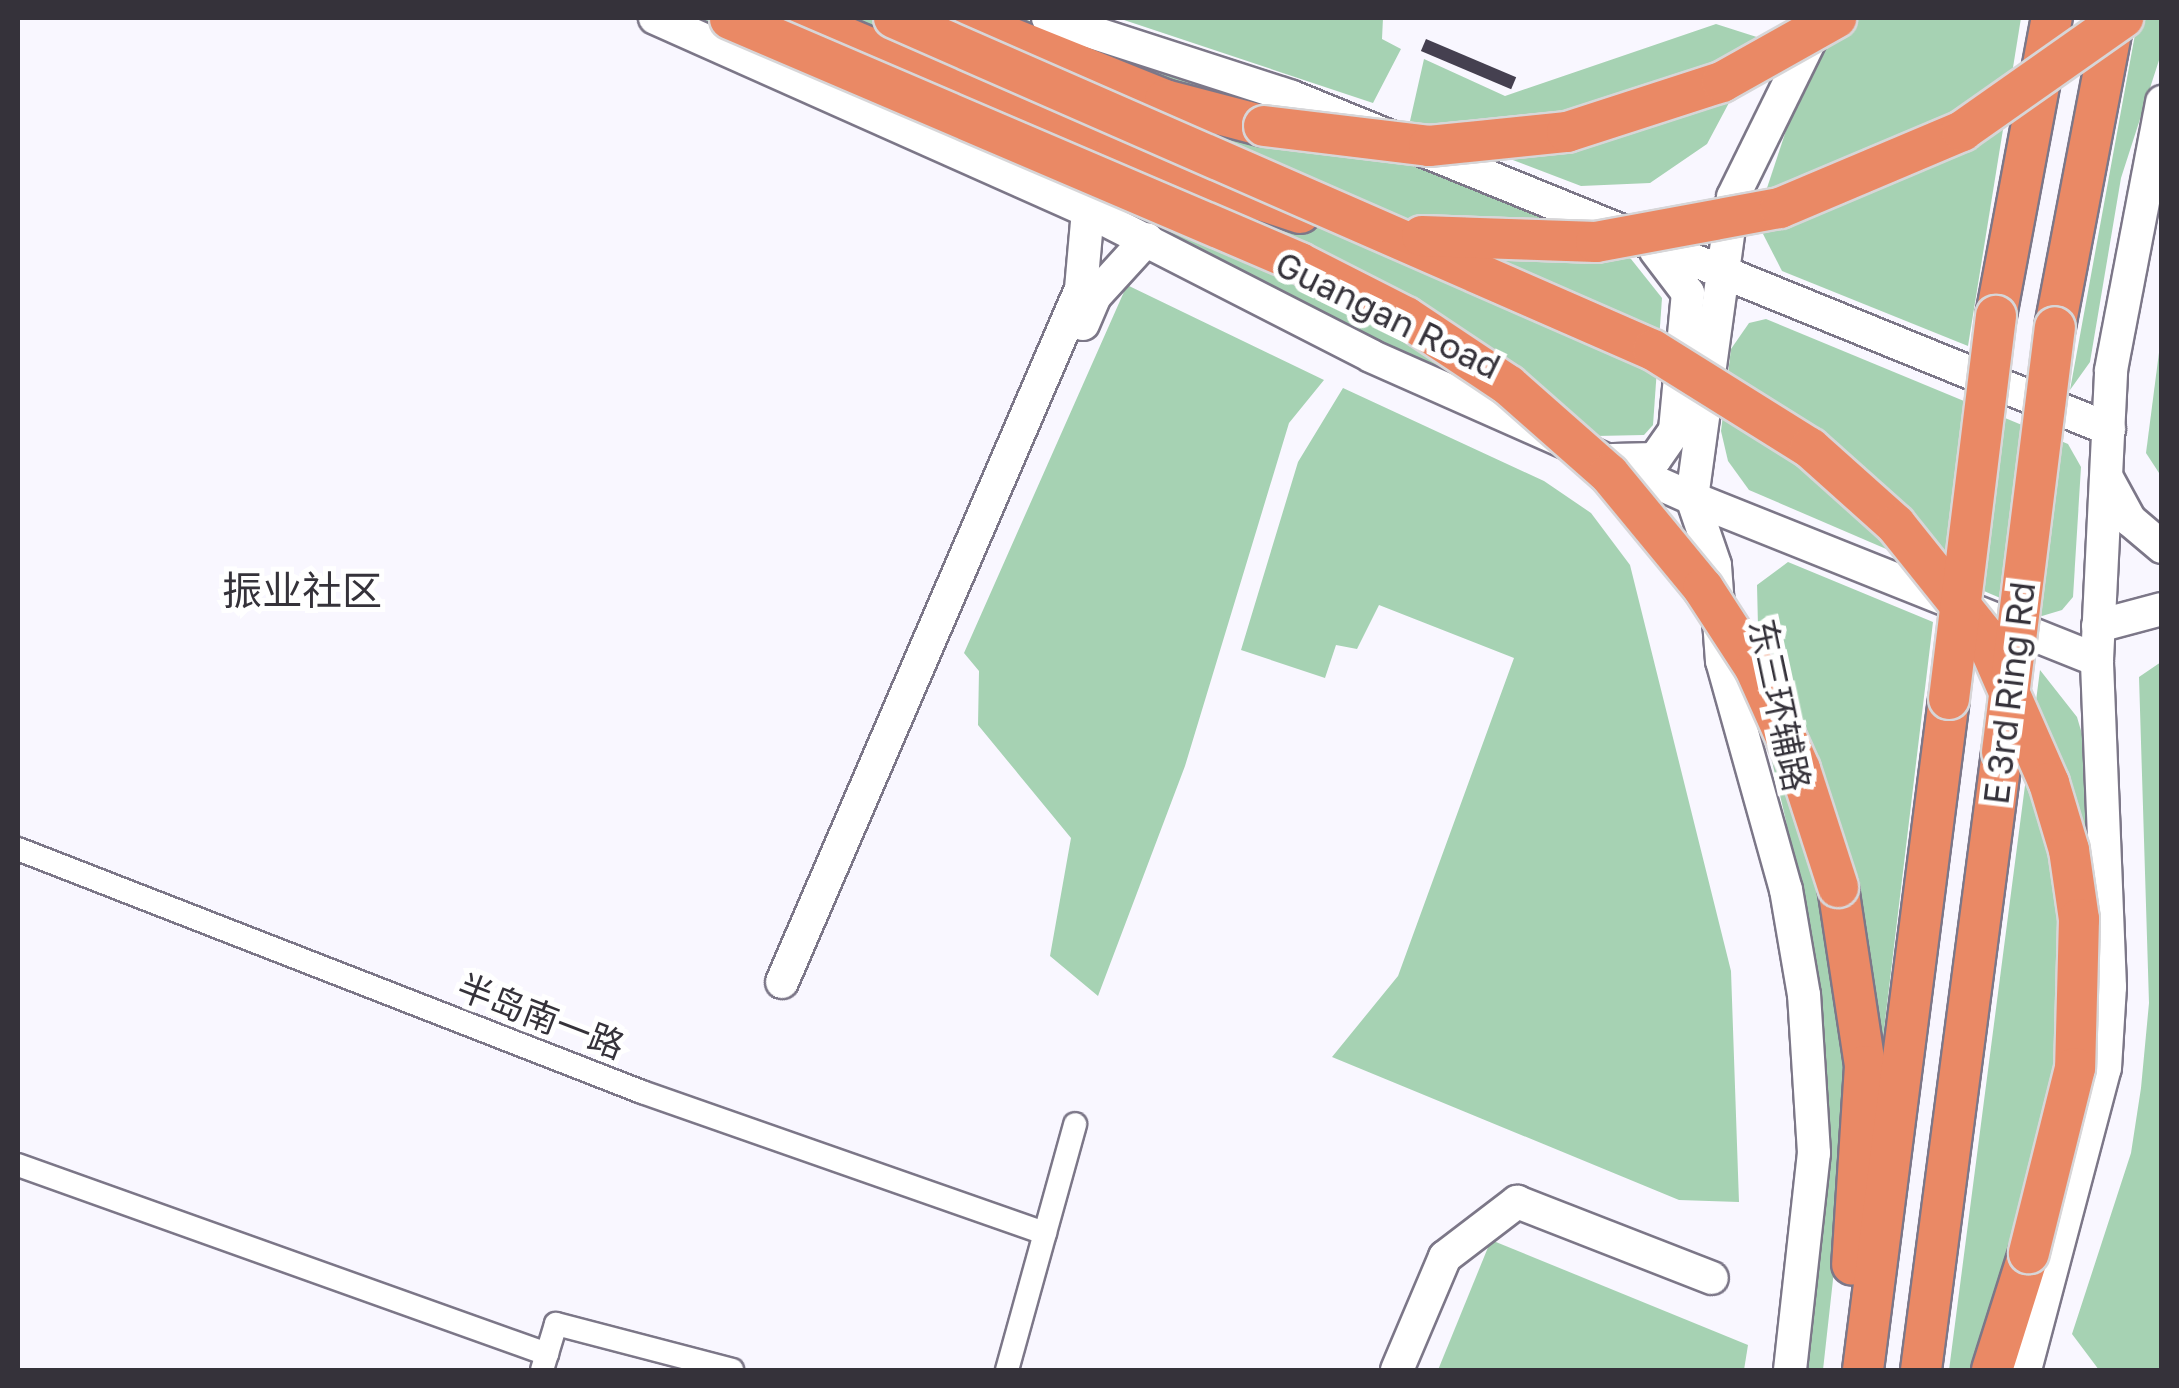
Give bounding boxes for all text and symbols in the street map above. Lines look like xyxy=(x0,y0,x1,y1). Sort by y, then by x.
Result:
street label: Guangan Road xyxy=(1269,243,1507,387)
district label: 振业社区 xyxy=(222,566,382,614)
street label: E 3rd Ring Rd xyxy=(1975,579,2043,807)
street label: 东三环辅路 xyxy=(1741,615,1819,795)
street label: 半岛南一路 xyxy=(452,965,630,1067)

